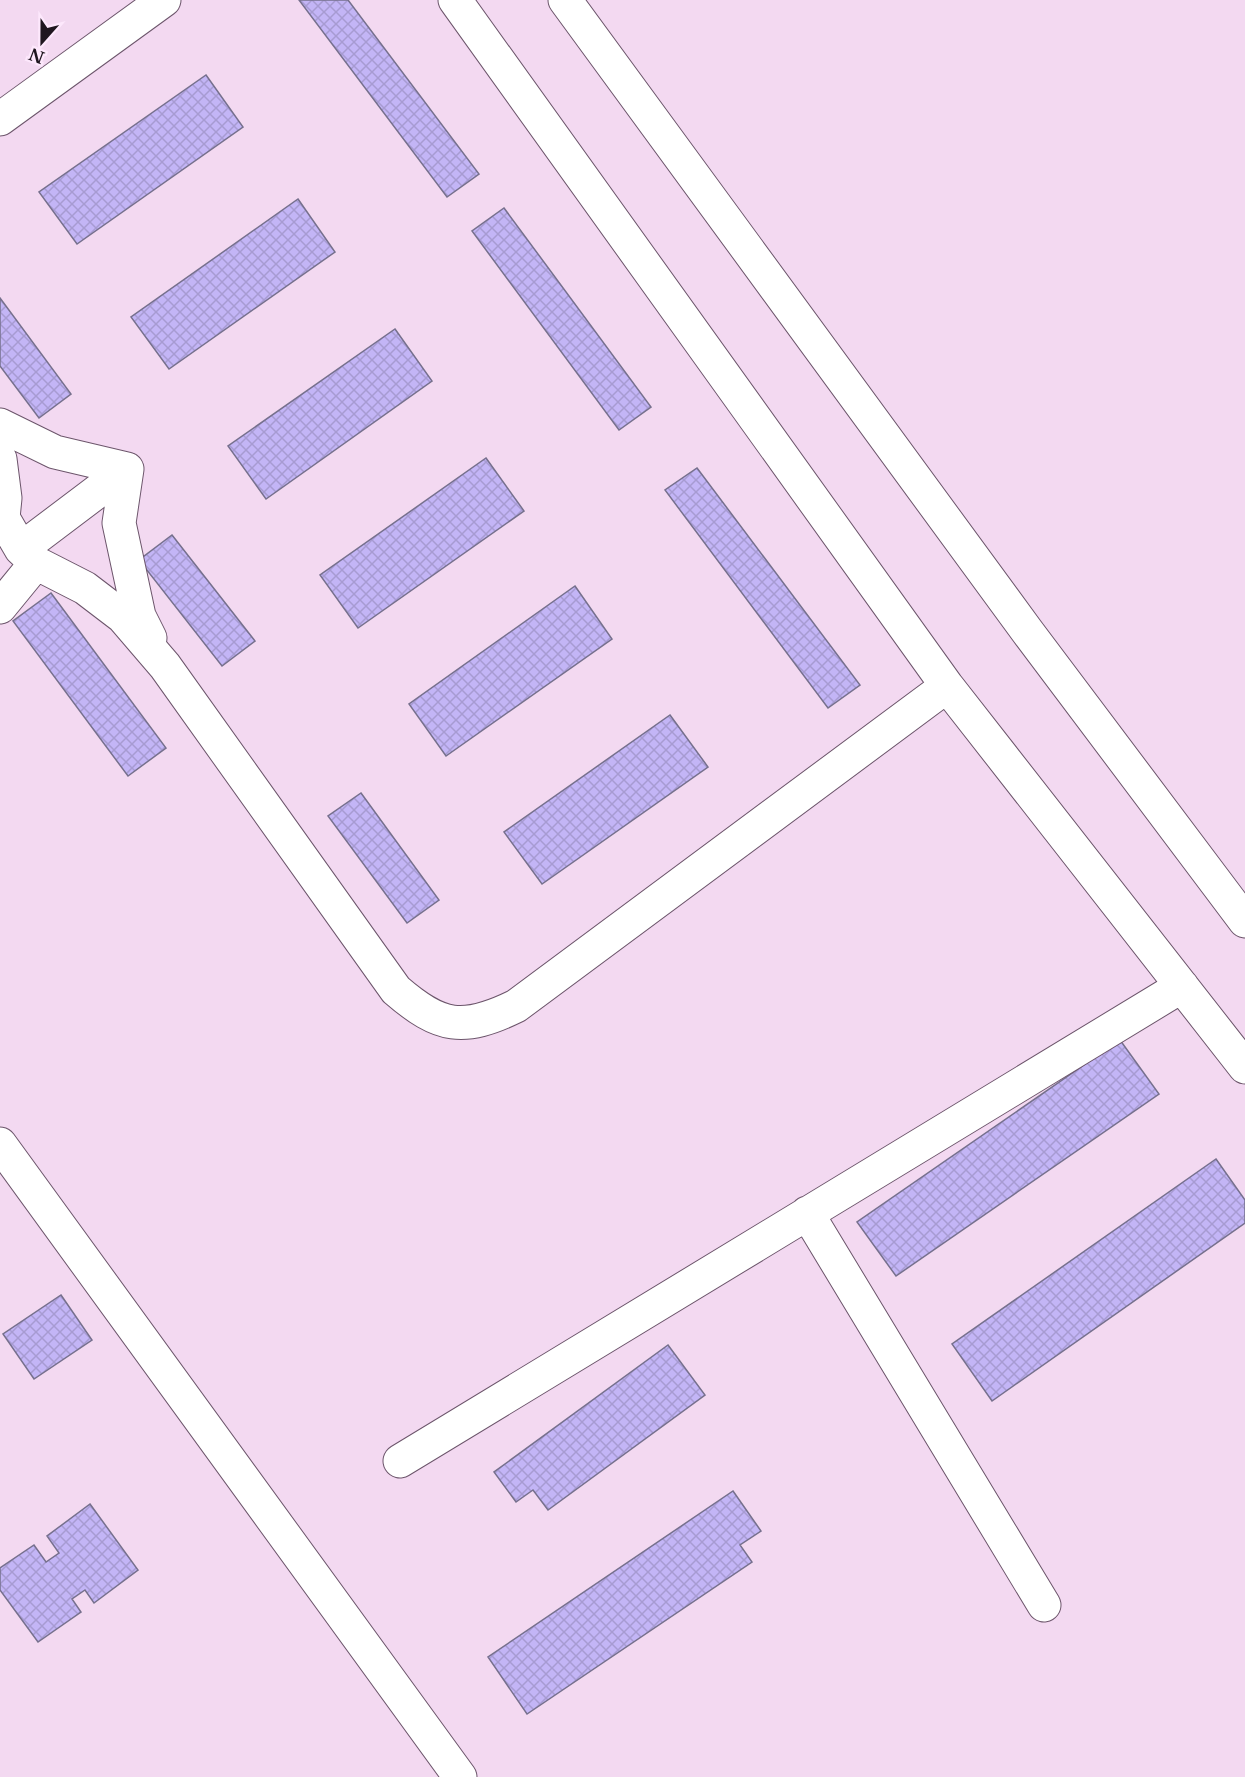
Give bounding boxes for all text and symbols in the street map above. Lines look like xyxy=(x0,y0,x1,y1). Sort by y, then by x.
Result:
north arrow xyxy=(12,12,72,72)
text: N xyxy=(26,44,47,68)

